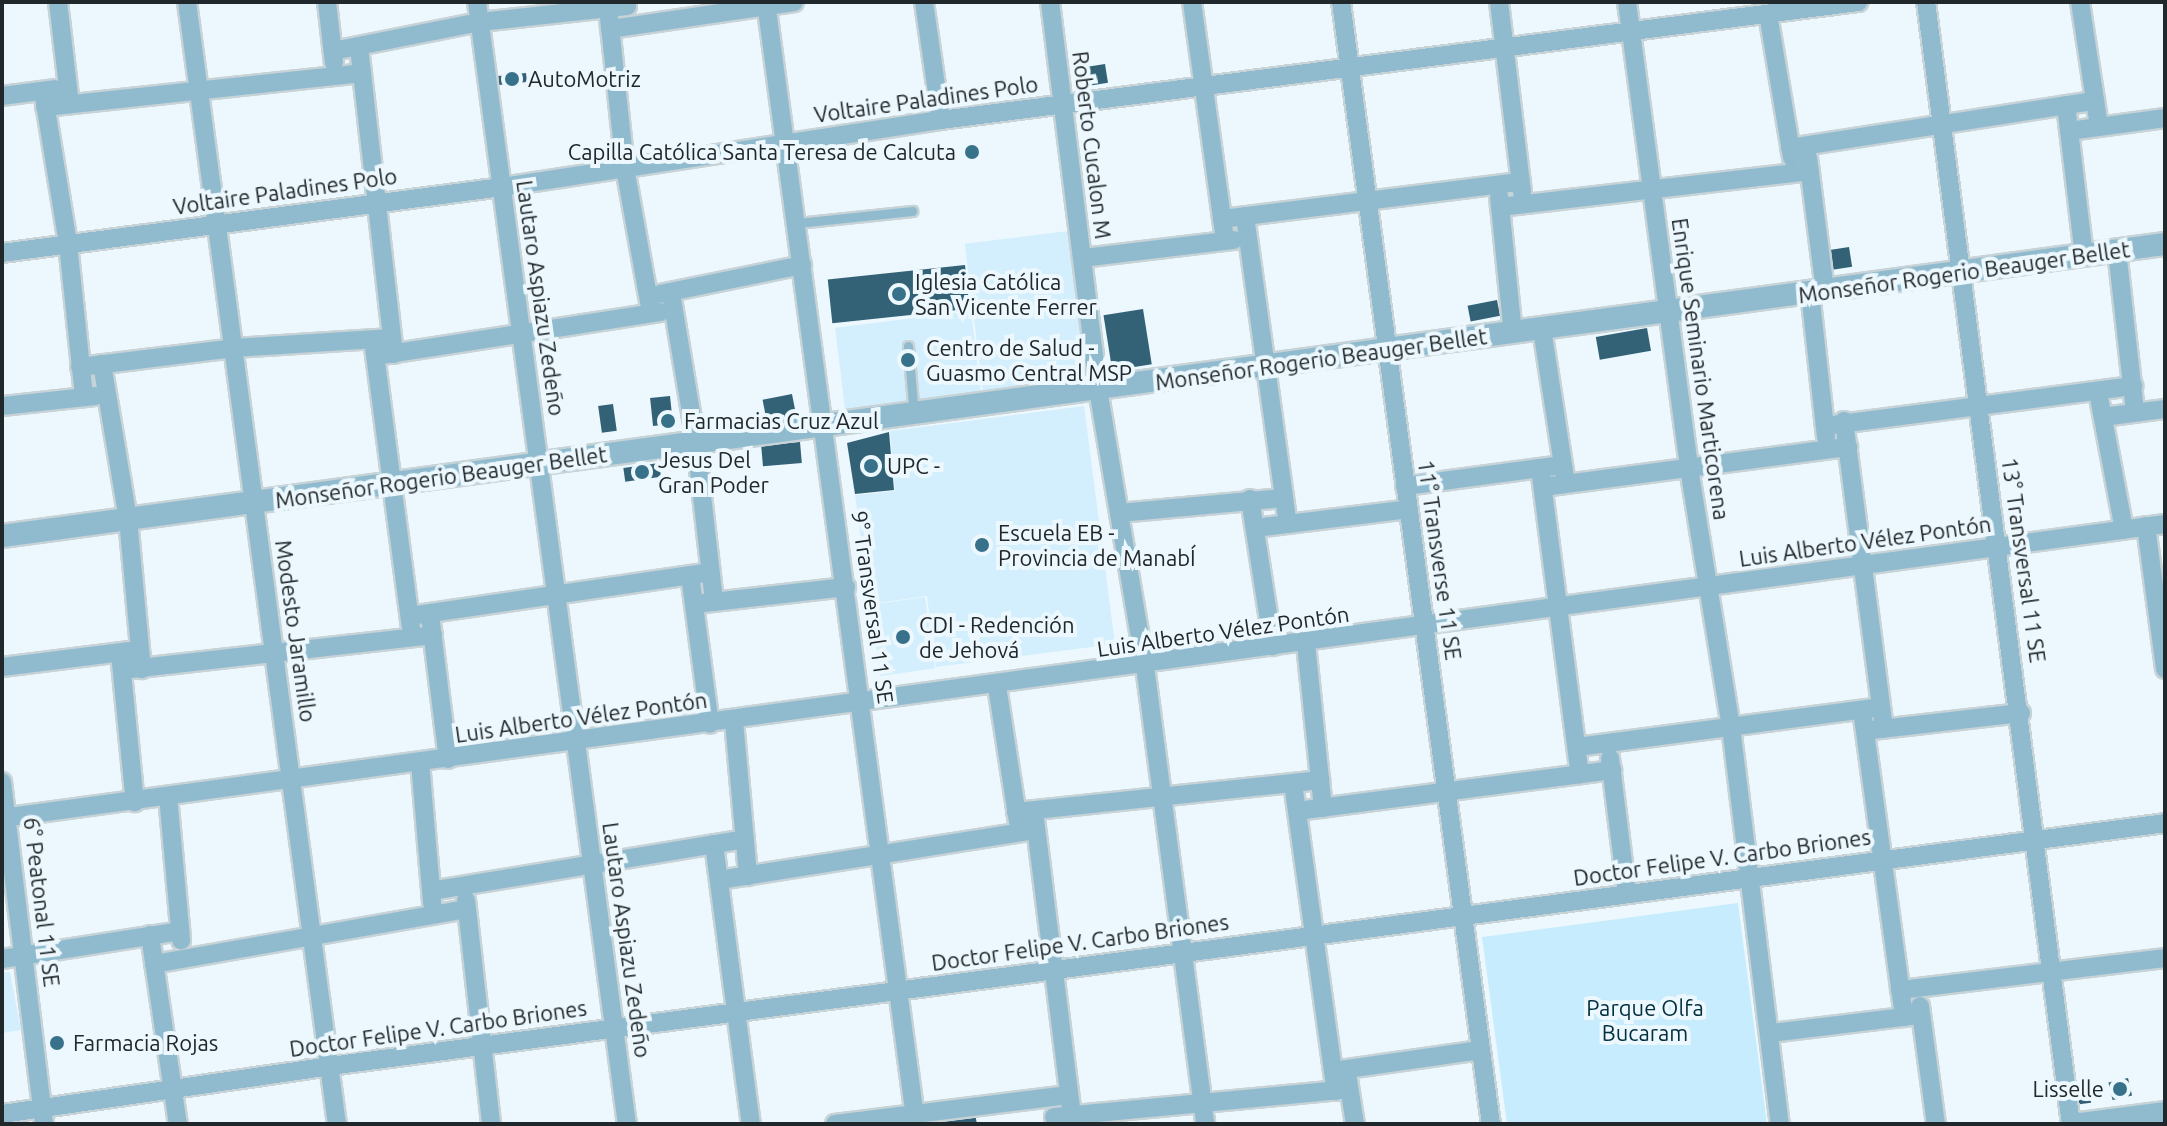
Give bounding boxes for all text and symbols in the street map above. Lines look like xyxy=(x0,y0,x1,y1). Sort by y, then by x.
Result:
street label: Roberto Cucalon M xyxy=(1067,50,1117,240)
place label: AutoMotriz xyxy=(528,66,641,92)
marker: AutoMotriz xyxy=(503,70,521,88)
street label: Voltaire Paladines Polo xyxy=(812,70,1040,128)
place label: Capilla Católica Santa Teresa de Calcuta xyxy=(568,139,956,165)
marker: Capilla Católica Santa Teresa de Calcuta xyxy=(963,143,981,161)
street label: Voltaire Paladines Polo xyxy=(171,162,399,220)
street label: Lautaro Aspiazu Zedeño xyxy=(511,179,571,417)
street label: Enrique Seminario Marticorena xyxy=(1667,216,1735,522)
street label: Monseñor Rogerio Beauger Bellet xyxy=(1797,236,2131,308)
place label: Iglesia Católica San Vicente Ferrer xyxy=(915,268,1097,320)
marker: Iglesia Católica San Vicente Ferrer xyxy=(890,285,908,303)
street label: Monseñor Rogerio Beauger Bellet xyxy=(1154,323,1488,395)
place label: Centro de Salud - Guasmo Central MSP xyxy=(926,334,1132,386)
marker: Centro de Salud - Guasmo Central MSP xyxy=(897,349,919,371)
place label: Farmacias Cruz Azul xyxy=(684,408,879,434)
marker: Farmacias Cruz Azul xyxy=(659,412,677,430)
street label: Monseñor Rogerio Beauger Bellet xyxy=(274,441,608,513)
place label: Jesus Del Gran Poder xyxy=(658,446,769,498)
place label: UPC - xyxy=(887,453,940,479)
street label: 13° Transversal 11 SE xyxy=(1997,456,2051,664)
marker: UPC - xyxy=(862,457,880,475)
street label: 11° Transverse 11 SE xyxy=(1413,458,1467,662)
marker: Jesus Del Gran Poder xyxy=(633,463,651,481)
street label: 9° Transversal 11 SE xyxy=(846,509,900,705)
street label: Luis Alberto Vélez Pontón xyxy=(1737,510,1993,572)
place label: Escuela EB - Provincia de ManabÍ xyxy=(998,519,1196,570)
marker: Escuela EB - Provincia de ManabÍ xyxy=(973,536,991,554)
street label: Modesto Jaramillo xyxy=(270,538,322,724)
street label: Luis Alberto Vélez Pontón xyxy=(1095,600,1351,662)
place label: CDI - Redención de Jehová xyxy=(919,611,1074,662)
marker: CDI - Redención de Jehová xyxy=(894,628,912,646)
street label: Luis Alberto Vélez Pontón xyxy=(453,686,709,748)
street label: 6° Peatonal 11 SE xyxy=(19,816,65,988)
street label: Lautaro Aspiazu Zedeño xyxy=(597,821,657,1059)
street label: Doctor Felipe V. Carbo Briones xyxy=(1572,823,1872,891)
street label: Doctor Felipe V. Carbo Briones xyxy=(930,908,1230,976)
street label: Doctor Felipe V. Carbo Briones xyxy=(288,994,588,1062)
park label: Parque Olfa Bucaram xyxy=(1586,994,1704,1046)
place label: Farmacia Rojas xyxy=(73,1030,218,1056)
marker: Farmacia Rojas xyxy=(48,1034,66,1052)
place label: Lisselle xyxy=(2033,1076,2104,1102)
marker: Lisselle xyxy=(2111,1080,2129,1098)

